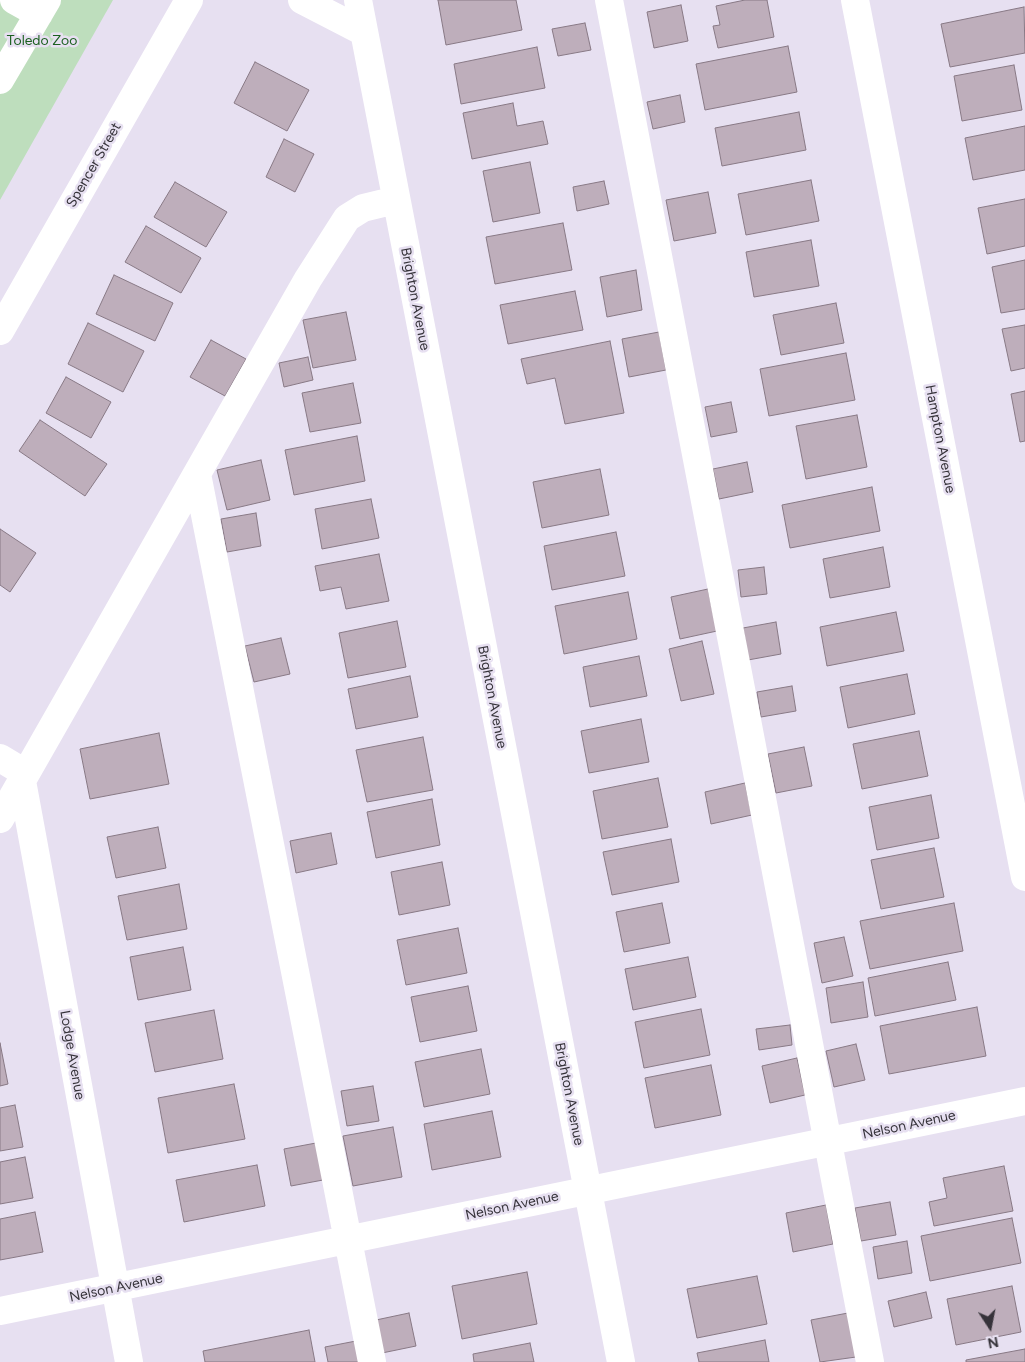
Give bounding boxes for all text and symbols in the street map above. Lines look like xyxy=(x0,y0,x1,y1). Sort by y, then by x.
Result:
park label: Toledo Zoo xyxy=(7,33,77,49)
street label: Spencer Street xyxy=(63,120,125,210)
street label: Brighton Avenue xyxy=(397,246,433,352)
street label: Hampton Avenue xyxy=(921,383,959,495)
street label: Brighton Avenue xyxy=(474,644,510,750)
street label: Lodge Avenue xyxy=(56,1009,88,1101)
street label: Brighton Avenue xyxy=(551,1041,587,1147)
street label: Nelson Avenue xyxy=(861,1107,957,1143)
street label: Nelson Avenue xyxy=(464,1188,560,1224)
street label: Nelson Avenue xyxy=(68,1270,164,1306)
north arrow xyxy=(965,1302,1015,1352)
text: N xyxy=(986,1333,1000,1352)

